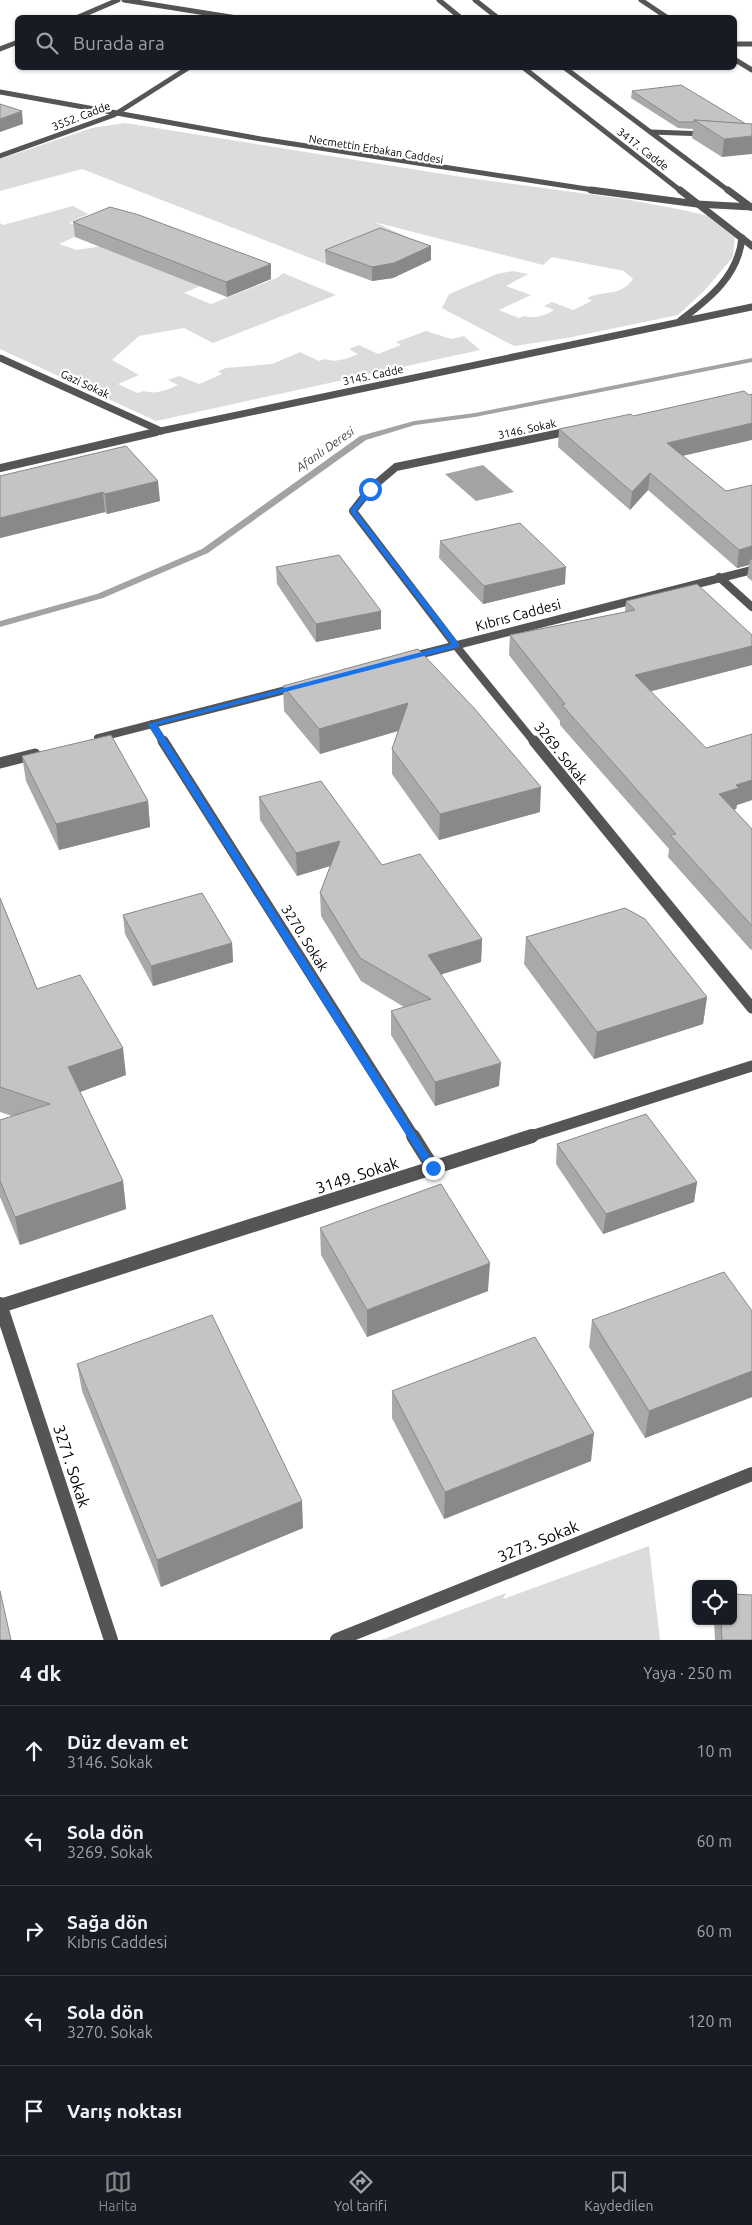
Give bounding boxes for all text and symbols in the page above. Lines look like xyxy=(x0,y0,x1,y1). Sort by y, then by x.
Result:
search box xyxy=(15,15,737,70)
icon: search xyxy=(33,29,61,57)
text: Burada ara xyxy=(73,32,165,54)
street label: 3552. Cadde xyxy=(50,99,112,133)
street label: 3417. Cadde xyxy=(615,125,671,173)
street label: Necmettin Erbakan Caddesi xyxy=(308,132,444,166)
street label: 3145. Cadde xyxy=(342,363,404,387)
street label: Gazi Sokak xyxy=(59,368,112,401)
street label: 3146. Sokak xyxy=(497,417,558,441)
water label: Afanlı Deresi xyxy=(293,424,357,474)
route start xyxy=(359,478,382,501)
street label: Kıbrıs Caddesi xyxy=(474,596,562,634)
street label: 3269. Sokak xyxy=(531,719,591,787)
street label: 3270. Sokak xyxy=(278,902,332,974)
street label: 3149. Sokak xyxy=(313,1153,401,1197)
route end xyxy=(422,1157,445,1180)
street label: 3271. Sokak xyxy=(50,1422,94,1510)
street label: 3273. Sokak xyxy=(495,1517,581,1565)
map controls xyxy=(692,1580,737,1625)
button: locate xyxy=(692,1580,737,1625)
text: 4 dk xyxy=(20,1661,61,1685)
text: Yaya · 250 m xyxy=(643,1664,732,1682)
text: Düz devam et xyxy=(67,1731,188,1753)
icon: ahead xyxy=(20,1737,48,1765)
text: 10 m xyxy=(696,1742,732,1760)
text: 3146. Sokak xyxy=(67,1753,153,1771)
text: Sola dön xyxy=(67,1821,144,1843)
icon: left xyxy=(20,1827,48,1855)
text: 60 m xyxy=(696,1832,732,1850)
text: 3269. Sokak xyxy=(67,1843,153,1861)
text: Sağa dön xyxy=(67,1911,148,1933)
icon: right xyxy=(20,1917,48,1945)
text: 60 m xyxy=(696,1922,732,1940)
text: Kıbrıs Caddesi xyxy=(67,1933,167,1951)
text: Sola dön xyxy=(67,2001,144,2023)
icon: left xyxy=(20,2007,48,2035)
text: 120 m xyxy=(687,2012,732,2030)
text: 3270. Sokak xyxy=(67,2023,153,2041)
icon: arrive xyxy=(20,2097,48,2125)
text: Varış noktası xyxy=(67,2100,182,2122)
tab: Harita xyxy=(99,2168,137,2214)
tab: Yol tarifi xyxy=(334,2168,387,2214)
tab: Kaydedilen xyxy=(584,2168,653,2214)

